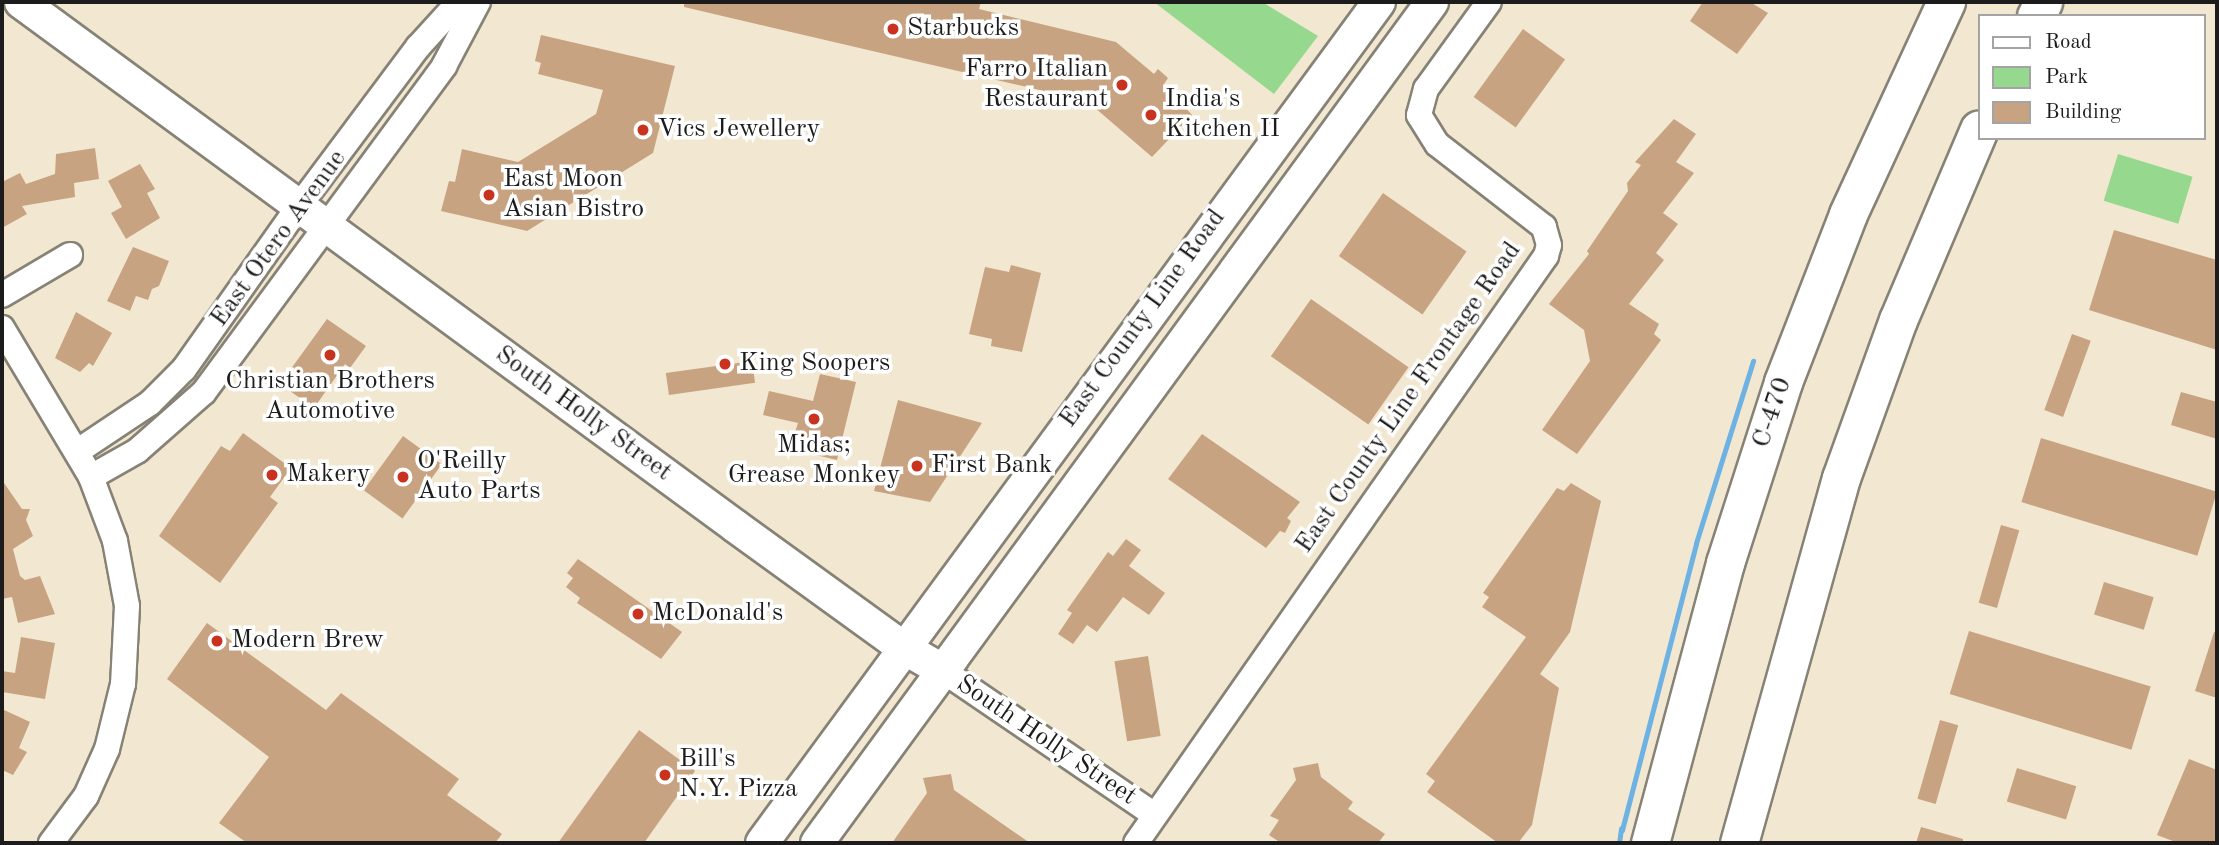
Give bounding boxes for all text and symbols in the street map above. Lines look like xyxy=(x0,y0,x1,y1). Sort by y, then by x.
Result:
place label: Starbucks xyxy=(907,13,1019,45)
legend xyxy=(1978,14,2205,140)
marker: Starbucks xyxy=(885,21,901,37)
text: Road xyxy=(2045,32,2092,53)
place label: Farro Italian Restaurant xyxy=(965,54,1108,116)
text: Park xyxy=(2045,67,2088,88)
marker: Farro Italian Restaurant xyxy=(1114,77,1130,93)
place label: India's Kitchen II xyxy=(1165,84,1280,146)
text: Building xyxy=(2045,102,2121,123)
marker: India's Kitchen II xyxy=(1143,107,1159,123)
place label: Vics Jewellery xyxy=(657,114,820,146)
marker: Vics Jewellery xyxy=(635,122,651,138)
street label: East Otero Avenue xyxy=(204,144,354,334)
place label: East Moon Asian Bistro xyxy=(503,164,644,226)
marker: East Moon Asian Bistro xyxy=(481,187,497,203)
street label: East County Line Road xyxy=(1053,204,1233,434)
street label: East County Line Frontage Road xyxy=(1289,236,1529,560)
street label: South Holly Street xyxy=(489,339,677,489)
marker: Christian Brothers Automotive xyxy=(322,347,338,363)
place label: King Soopers xyxy=(739,348,890,380)
marker: King Soopers xyxy=(717,356,733,372)
place label: Christian Brothers Automotive xyxy=(225,366,435,428)
street label: C-470 xyxy=(1746,374,1800,452)
marker: Midas; Grease Monkey xyxy=(806,411,822,427)
place label: Midas; Grease Monkey xyxy=(728,430,900,492)
place label: O'Reilly Auto Parts xyxy=(417,446,540,508)
place label: First Bank xyxy=(931,450,1052,482)
marker: First Bank xyxy=(909,458,925,474)
place label: Makery xyxy=(286,459,371,491)
marker: Makery xyxy=(264,467,280,483)
marker: O'Reilly Auto Parts xyxy=(395,469,411,485)
place label: McDonald's xyxy=(652,598,783,630)
marker: McDonald's xyxy=(630,606,646,622)
place label: Modern Brew xyxy=(231,625,384,657)
marker: Modern Brew xyxy=(209,633,225,649)
street label: South Holly Street xyxy=(950,669,1142,813)
place label: Bill's N.Y. Pizza xyxy=(679,744,798,806)
marker: Bill's N.Y. Pizza xyxy=(657,767,673,783)

